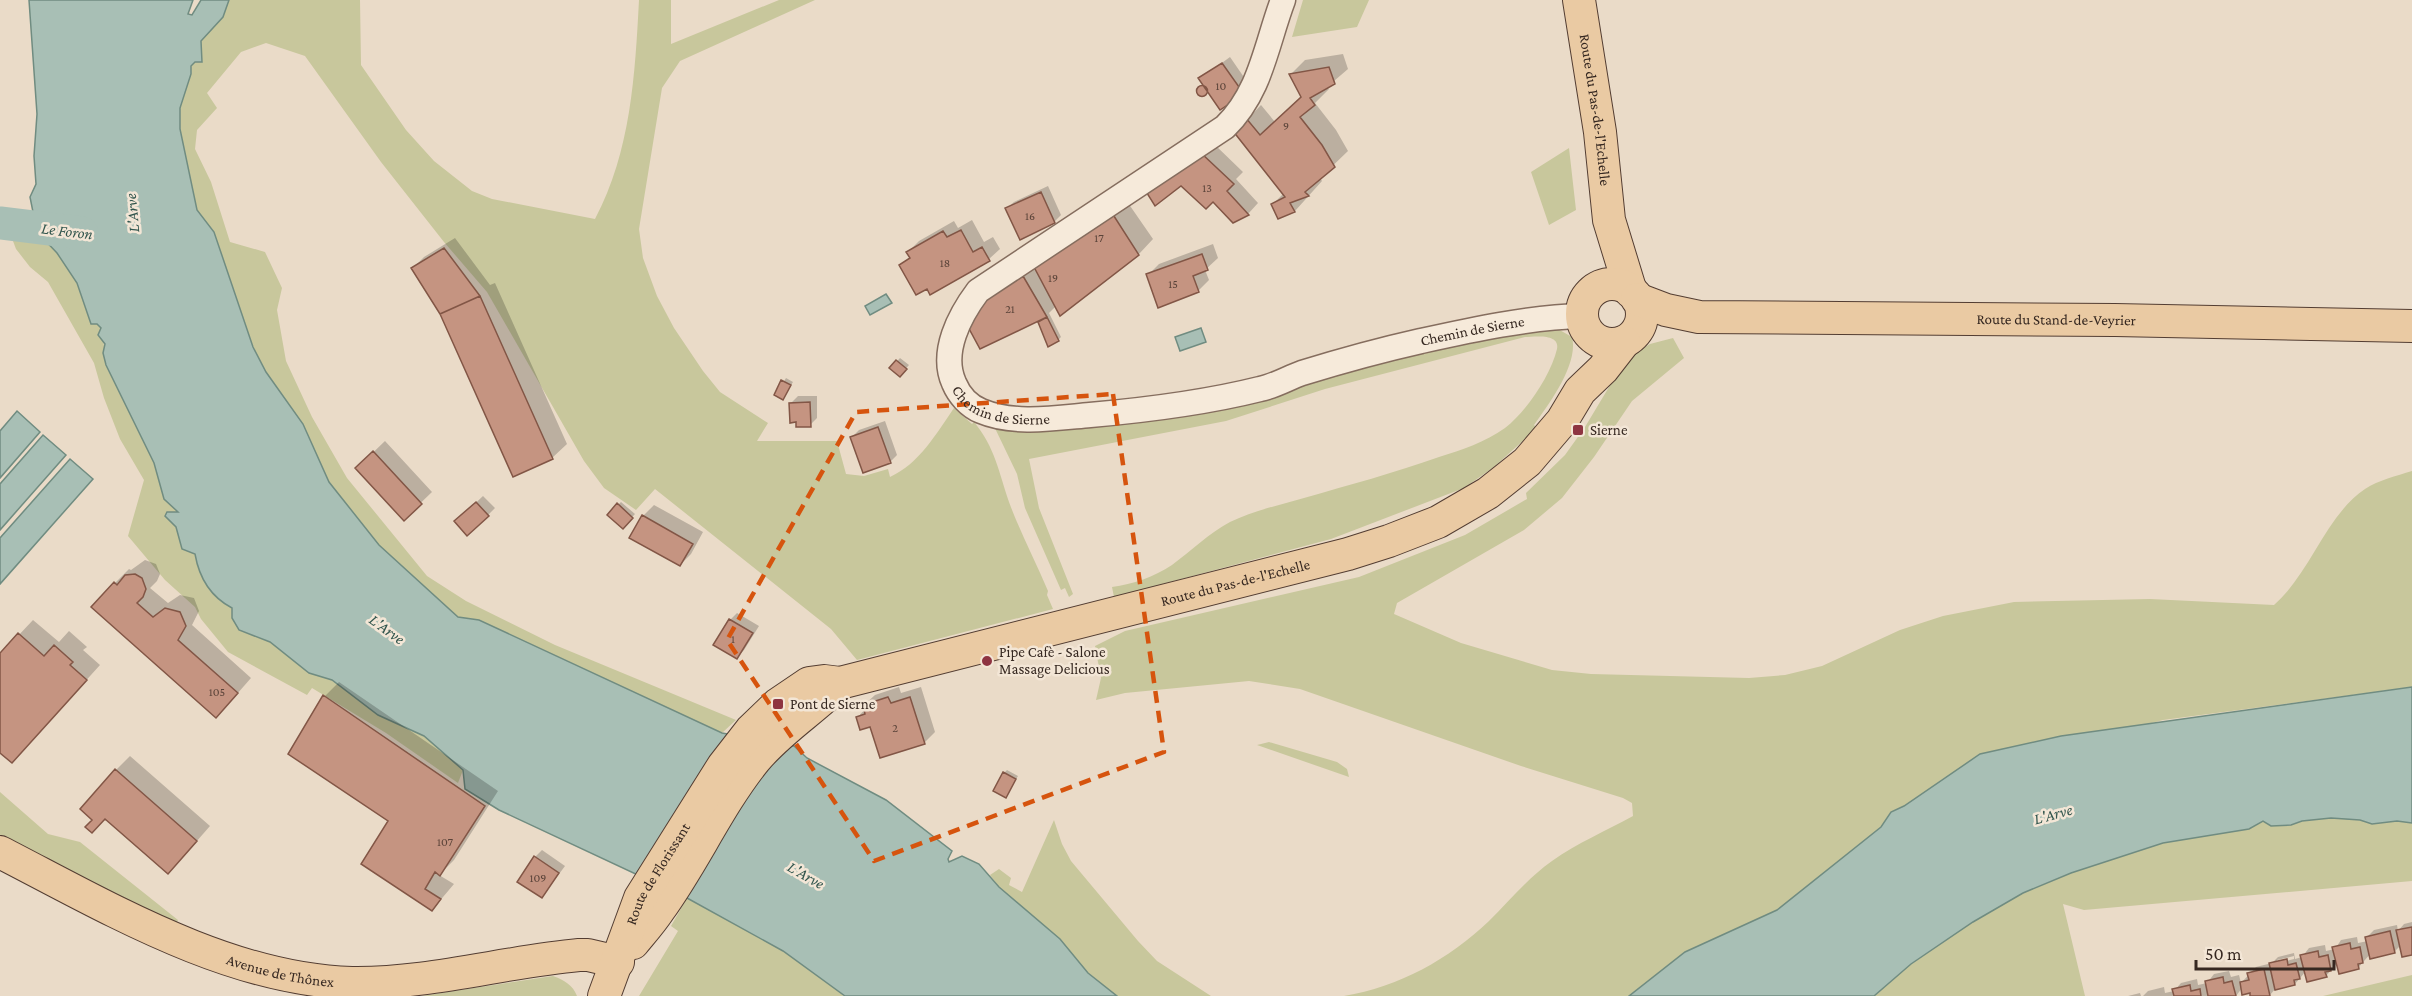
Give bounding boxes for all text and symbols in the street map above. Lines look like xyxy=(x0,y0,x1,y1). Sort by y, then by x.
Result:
street label: Route du Pas-de-l'Echelle xyxy=(1576,33,1613,187)
house number: 10 xyxy=(1216,79,1227,93)
house number: 9 xyxy=(1283,119,1289,133)
house number: 13 xyxy=(1202,181,1212,195)
water label: L'Arve xyxy=(122,193,142,233)
house number: 16 xyxy=(1025,209,1035,223)
water label: Le Foron xyxy=(40,219,94,243)
house number: 17 xyxy=(1094,231,1104,245)
house number: 18 xyxy=(940,256,950,270)
house number: 19 xyxy=(1048,271,1058,285)
house number: 15 xyxy=(1168,277,1178,291)
house number: 21 xyxy=(1005,302,1015,316)
street label: Route du Stand-de-Veyrier xyxy=(1976,311,2137,329)
street label: Chemin de Sierne xyxy=(1419,313,1526,349)
street label: Chemin de Sierne xyxy=(949,383,1051,427)
place label: Sierne xyxy=(1590,422,1628,438)
marker: Sierne xyxy=(1571,423,1585,437)
street label: Route du Pas-de-l'Echelle xyxy=(1159,556,1312,609)
water label: L'Arve xyxy=(366,611,408,647)
house number: 1 xyxy=(731,632,735,646)
place label: Pipe Cafè - Salone Massage Delicious xyxy=(999,644,1110,678)
marker: Pipe Cafè - Salone Massage Delicious xyxy=(980,654,994,668)
house number: 105 xyxy=(209,685,225,699)
place label: Pont de Sierne xyxy=(790,696,876,712)
marker: Pont de Sierne xyxy=(771,697,785,711)
house number: 2 xyxy=(892,721,898,735)
water label: L'Arve xyxy=(2032,801,2074,827)
street label: Route de Florissant xyxy=(623,819,694,927)
house number: 107 xyxy=(437,835,453,849)
water label: L'Arve xyxy=(785,858,827,892)
house number: 109 xyxy=(530,871,546,885)
scale bar xyxy=(2196,933,2334,971)
text: 50 m xyxy=(2205,944,2242,964)
street label: Avenue de Thônex xyxy=(225,951,335,990)

